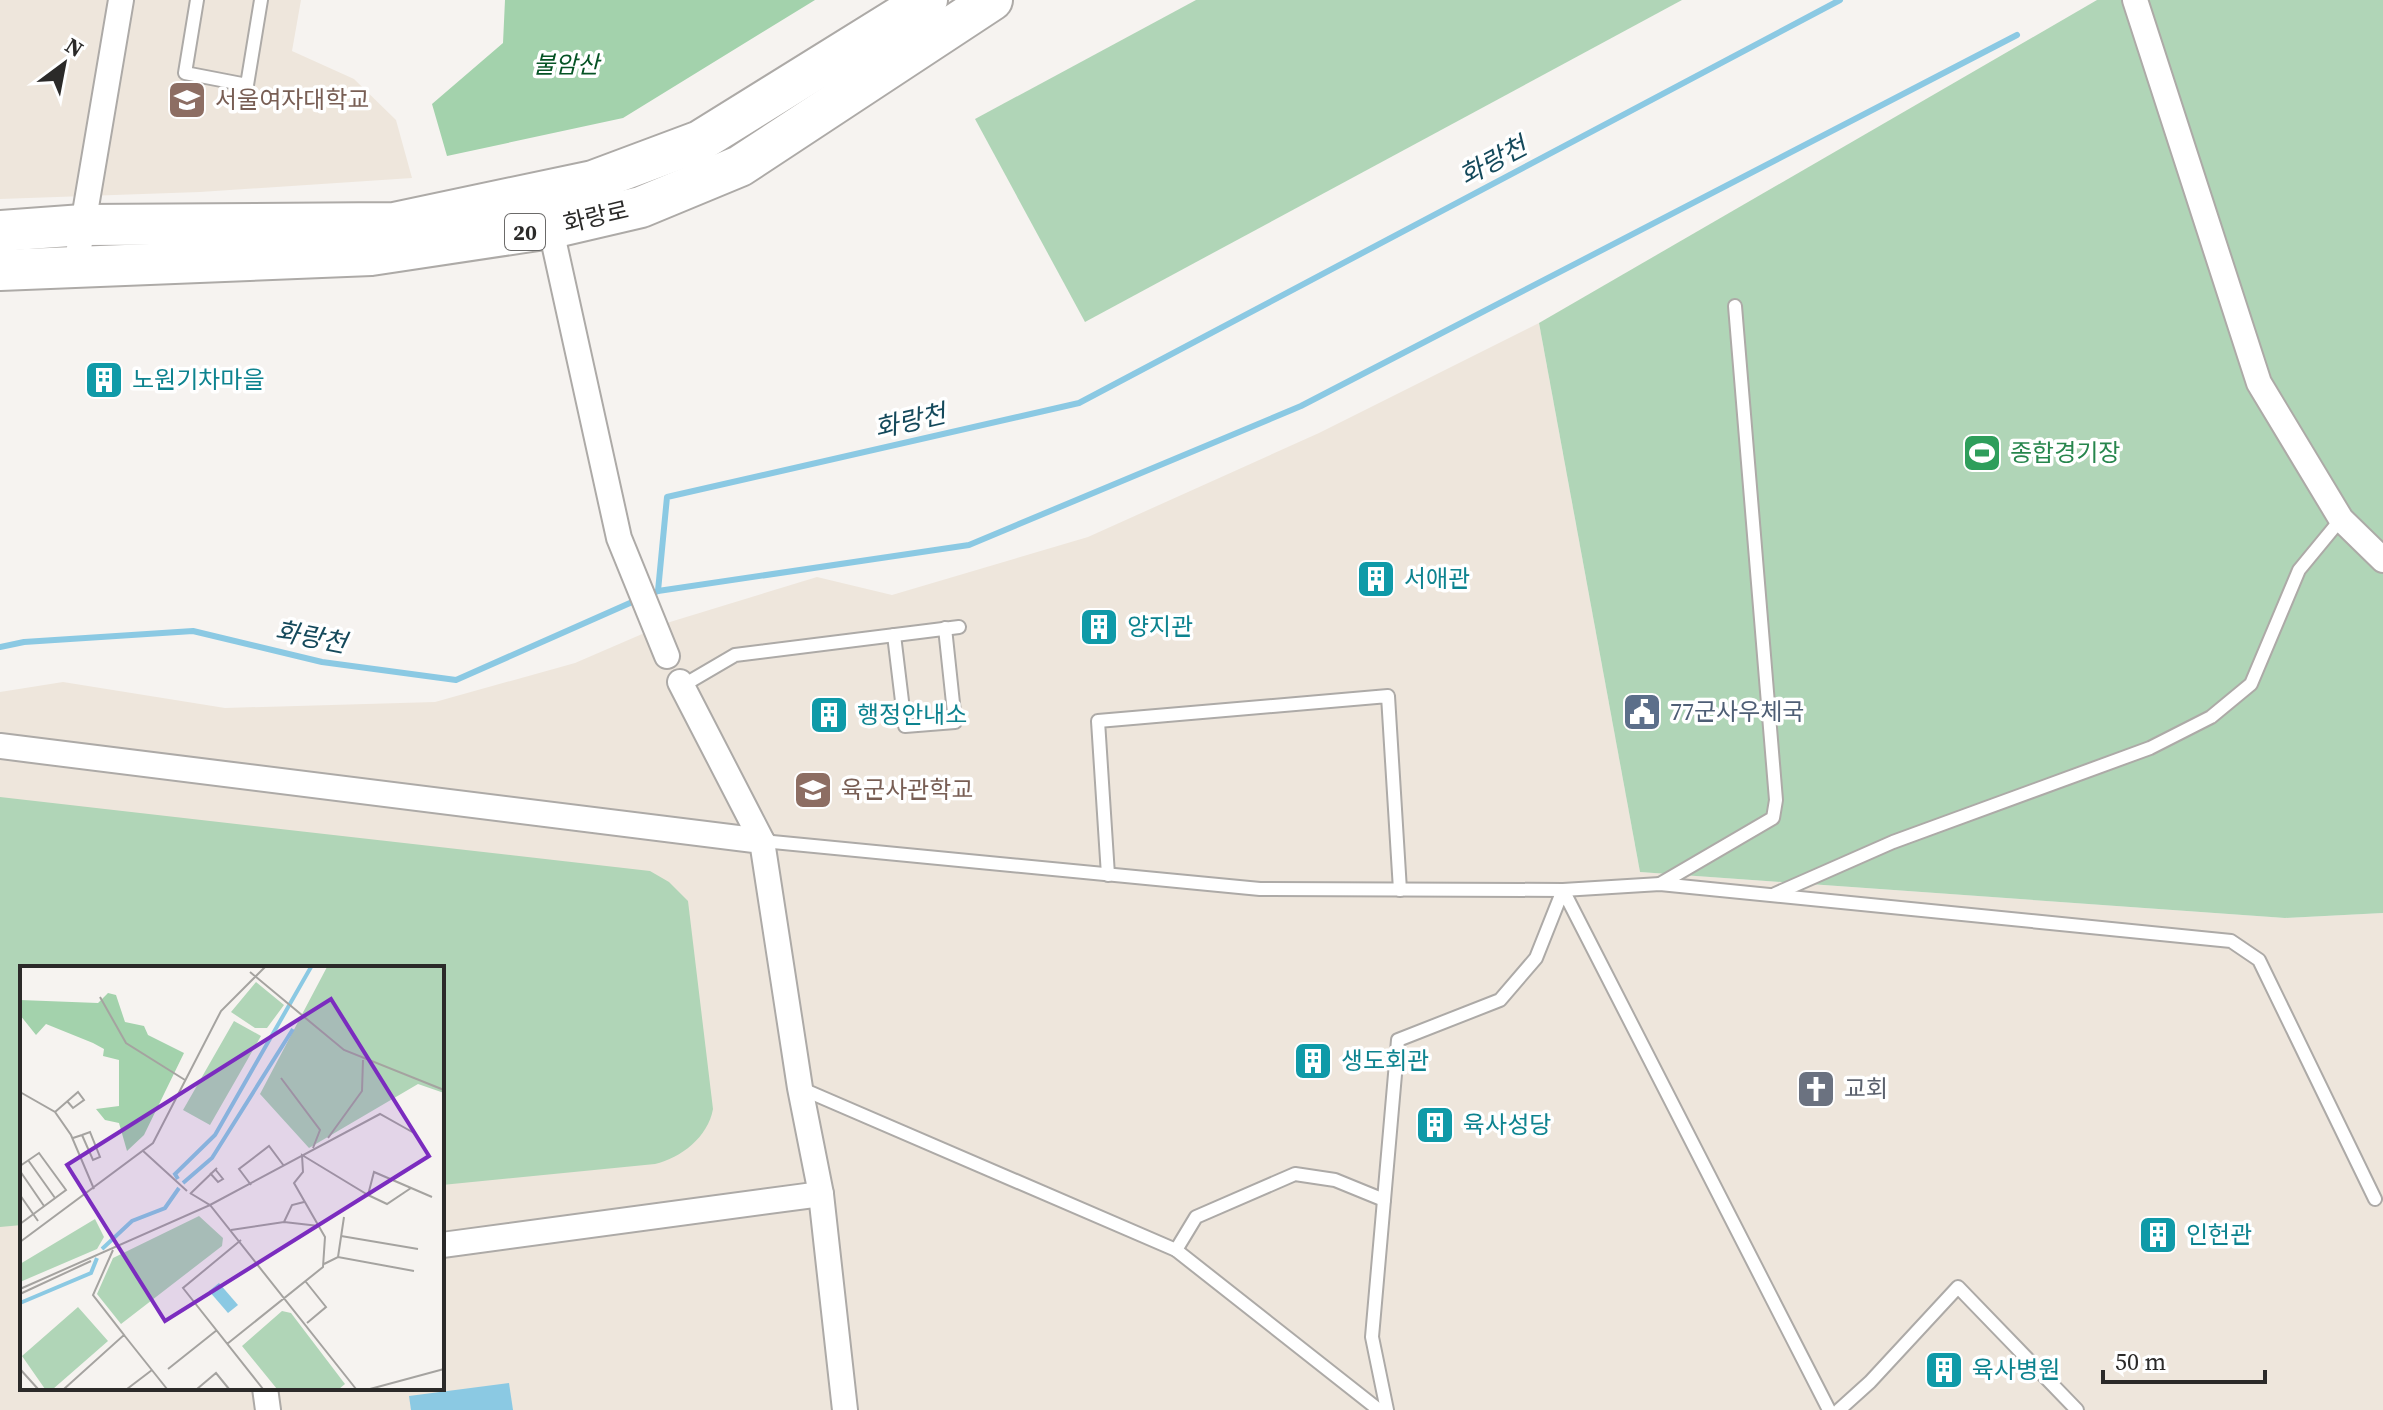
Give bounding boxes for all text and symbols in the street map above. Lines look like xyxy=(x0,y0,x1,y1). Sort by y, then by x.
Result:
north arrow xyxy=(24,24,104,104)
text: N xyxy=(60,30,89,64)
park label: 불암산 xyxy=(533,48,602,81)
school or university icon: 서울여자대학교 xyxy=(166,79,208,121)
place label: 서울여자대학교 xyxy=(215,83,370,116)
water label: 화랑천 xyxy=(1453,127,1536,194)
street label: 화랑로 xyxy=(560,193,632,240)
road number: 20 xyxy=(505,214,545,250)
building icon: 노원기차마을 xyxy=(83,359,125,401)
place label: 노원기차마을 xyxy=(132,363,264,396)
water label: 화랑천 xyxy=(871,395,952,447)
sports icon: 종합경기장 xyxy=(1961,432,2003,474)
place label: 종합경기장 xyxy=(2010,436,2120,469)
building icon: 서애관 xyxy=(1355,558,1397,600)
place label: 서애관 xyxy=(1404,562,1470,595)
building icon: 양지관 xyxy=(1078,606,1120,648)
place label: 양지관 xyxy=(1127,610,1193,643)
water label: 화랑천 xyxy=(272,612,353,662)
public building icon: 77군사우체국 xyxy=(1621,691,1663,733)
building icon: 행정안내소 xyxy=(808,694,850,736)
place label: 77군사우체국 xyxy=(1670,695,1804,728)
place label: 행정안내소 xyxy=(857,698,967,731)
school or university icon: 육군사관학교 xyxy=(792,769,834,811)
place label: 육군사관학교 xyxy=(841,773,973,806)
inset map xyxy=(20,966,444,1390)
building icon: 생도회관 xyxy=(1292,1040,1334,1082)
place label: 생도회관 xyxy=(1341,1044,1429,1077)
church icon: 교회 xyxy=(1795,1068,1837,1110)
place label: 교회 xyxy=(1844,1072,1888,1105)
building icon: 육사성당 xyxy=(1414,1104,1456,1146)
place label: 육사성당 xyxy=(1463,1108,1551,1141)
building icon: 인헌관 xyxy=(2137,1214,2179,1256)
place label: 인헌관 xyxy=(2186,1218,2252,1251)
scale bar xyxy=(2103,1334,2265,1384)
text: 50 m xyxy=(2115,1345,2166,1378)
building icon: 육사병원 xyxy=(1923,1349,1965,1391)
place label: 육사병원 xyxy=(1972,1353,2060,1386)

